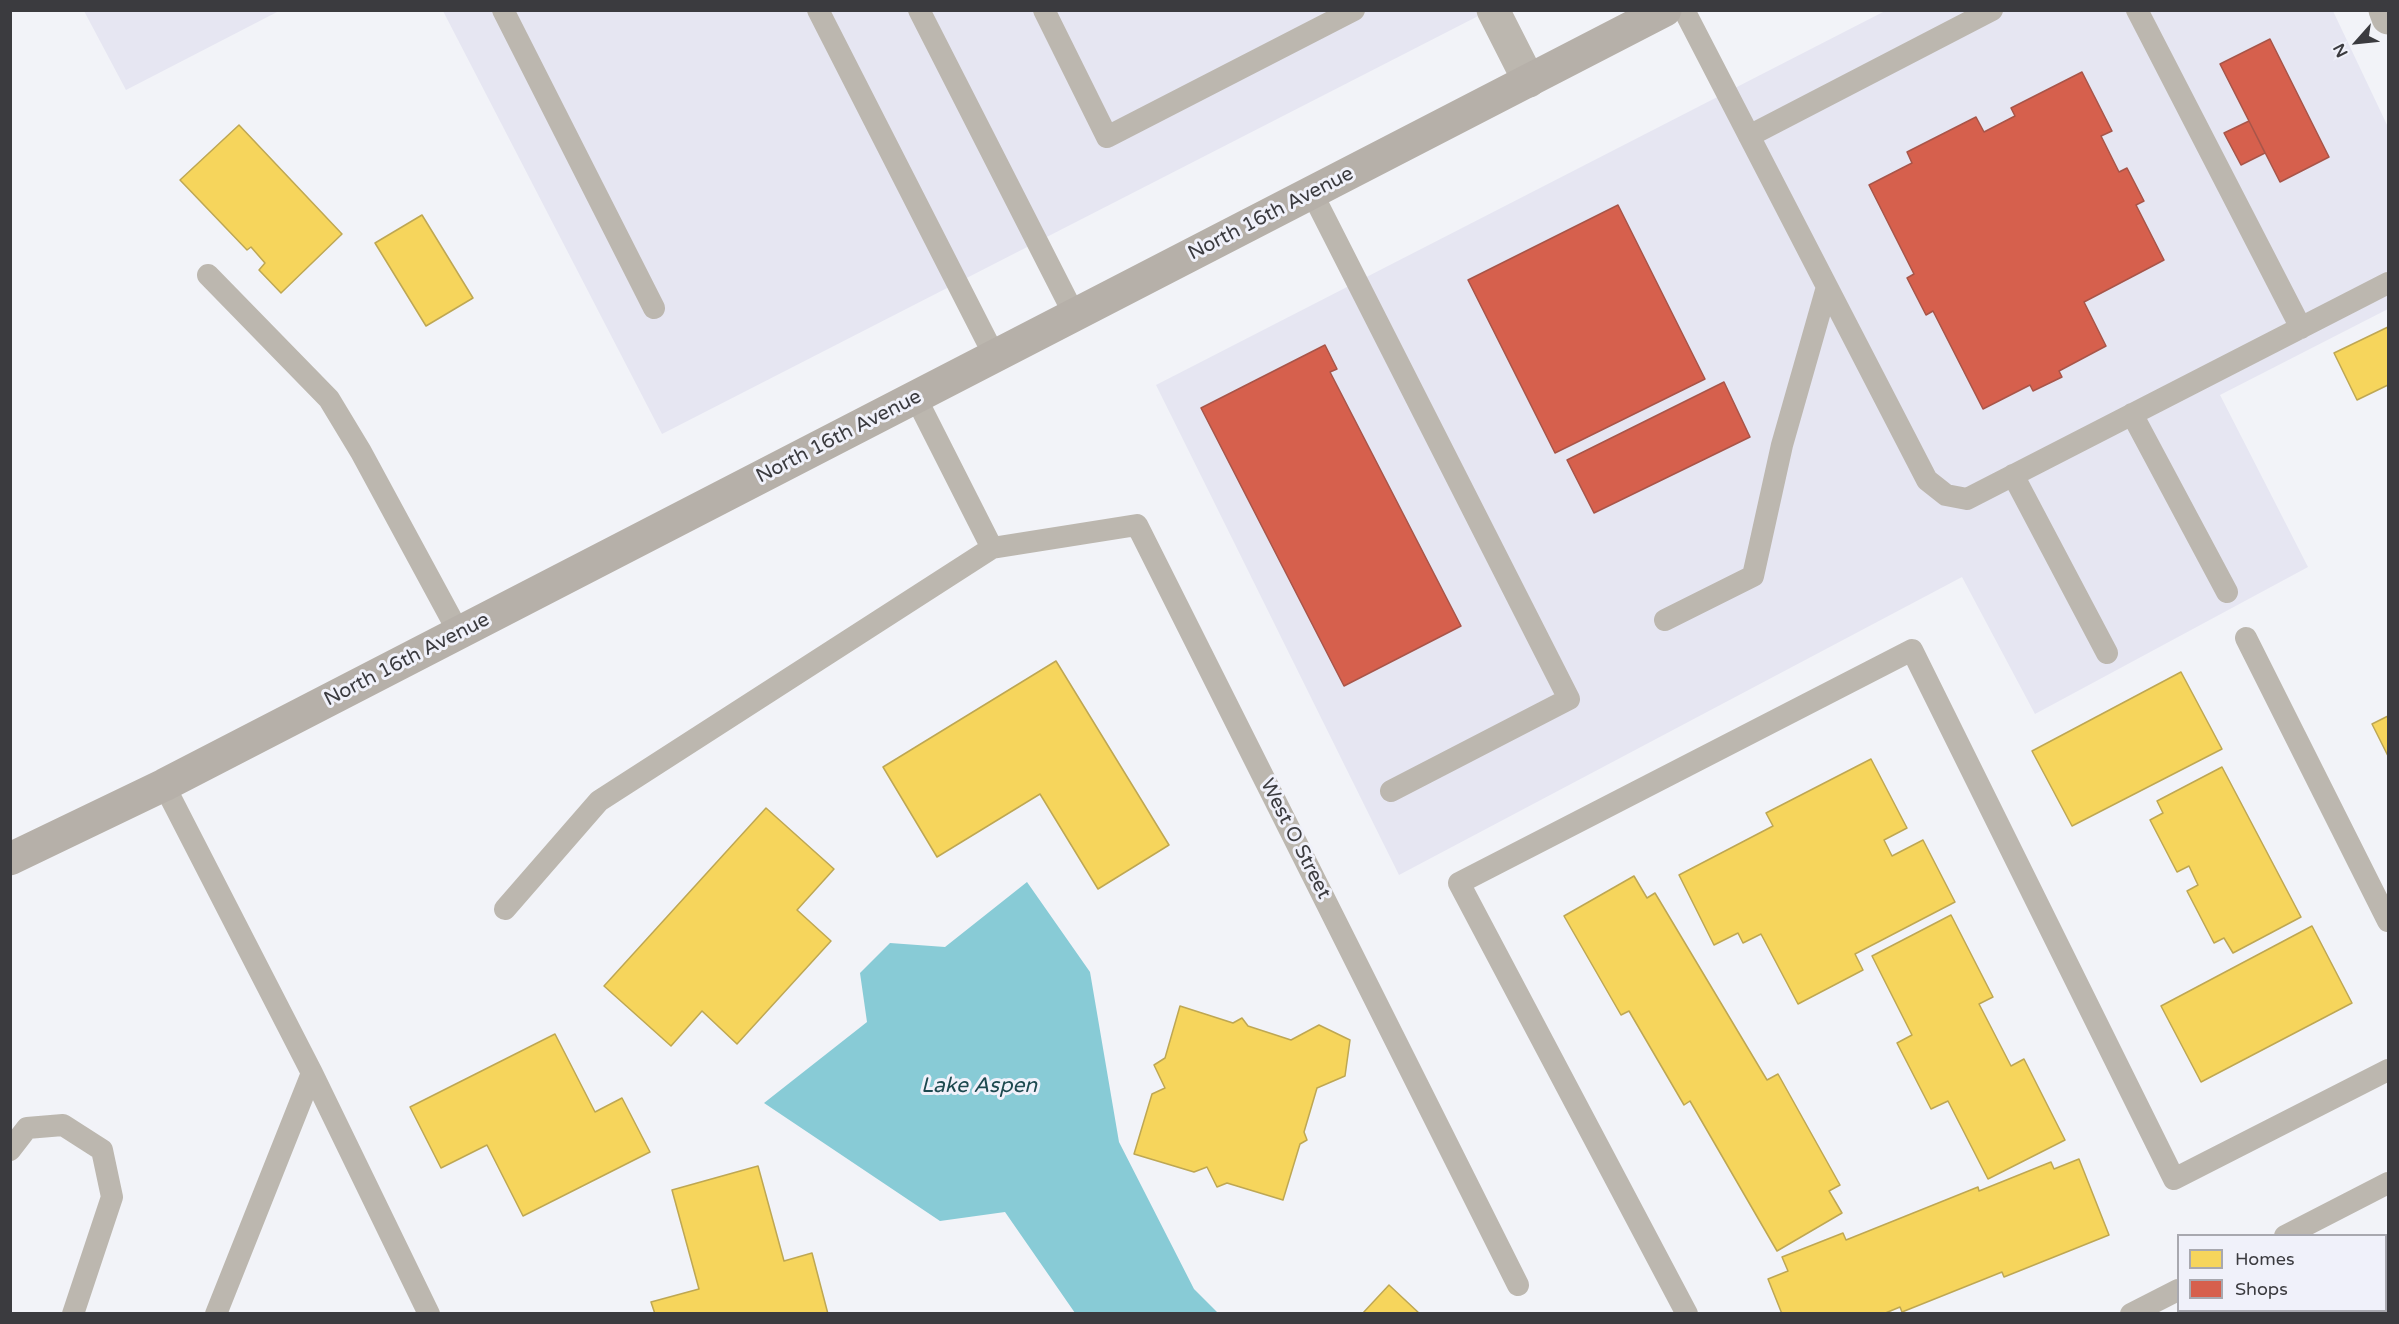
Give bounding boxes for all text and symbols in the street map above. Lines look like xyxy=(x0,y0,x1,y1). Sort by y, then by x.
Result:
north arrow xyxy=(2327,12,2387,72)
text: N xyxy=(2329,40,2353,60)
street label: North 16th Avenue xyxy=(1184,162,1358,266)
street label: North 16th Avenue xyxy=(752,385,926,489)
street label: North 16th Avenue xyxy=(320,608,494,712)
street label: West O Street xyxy=(1254,775,1336,903)
water label: Lake Aspen xyxy=(921,1073,1037,1099)
legend xyxy=(2177,1234,2387,1312)
text: Homes xyxy=(2235,1248,2295,1270)
text: Shops xyxy=(2235,1278,2288,1300)

